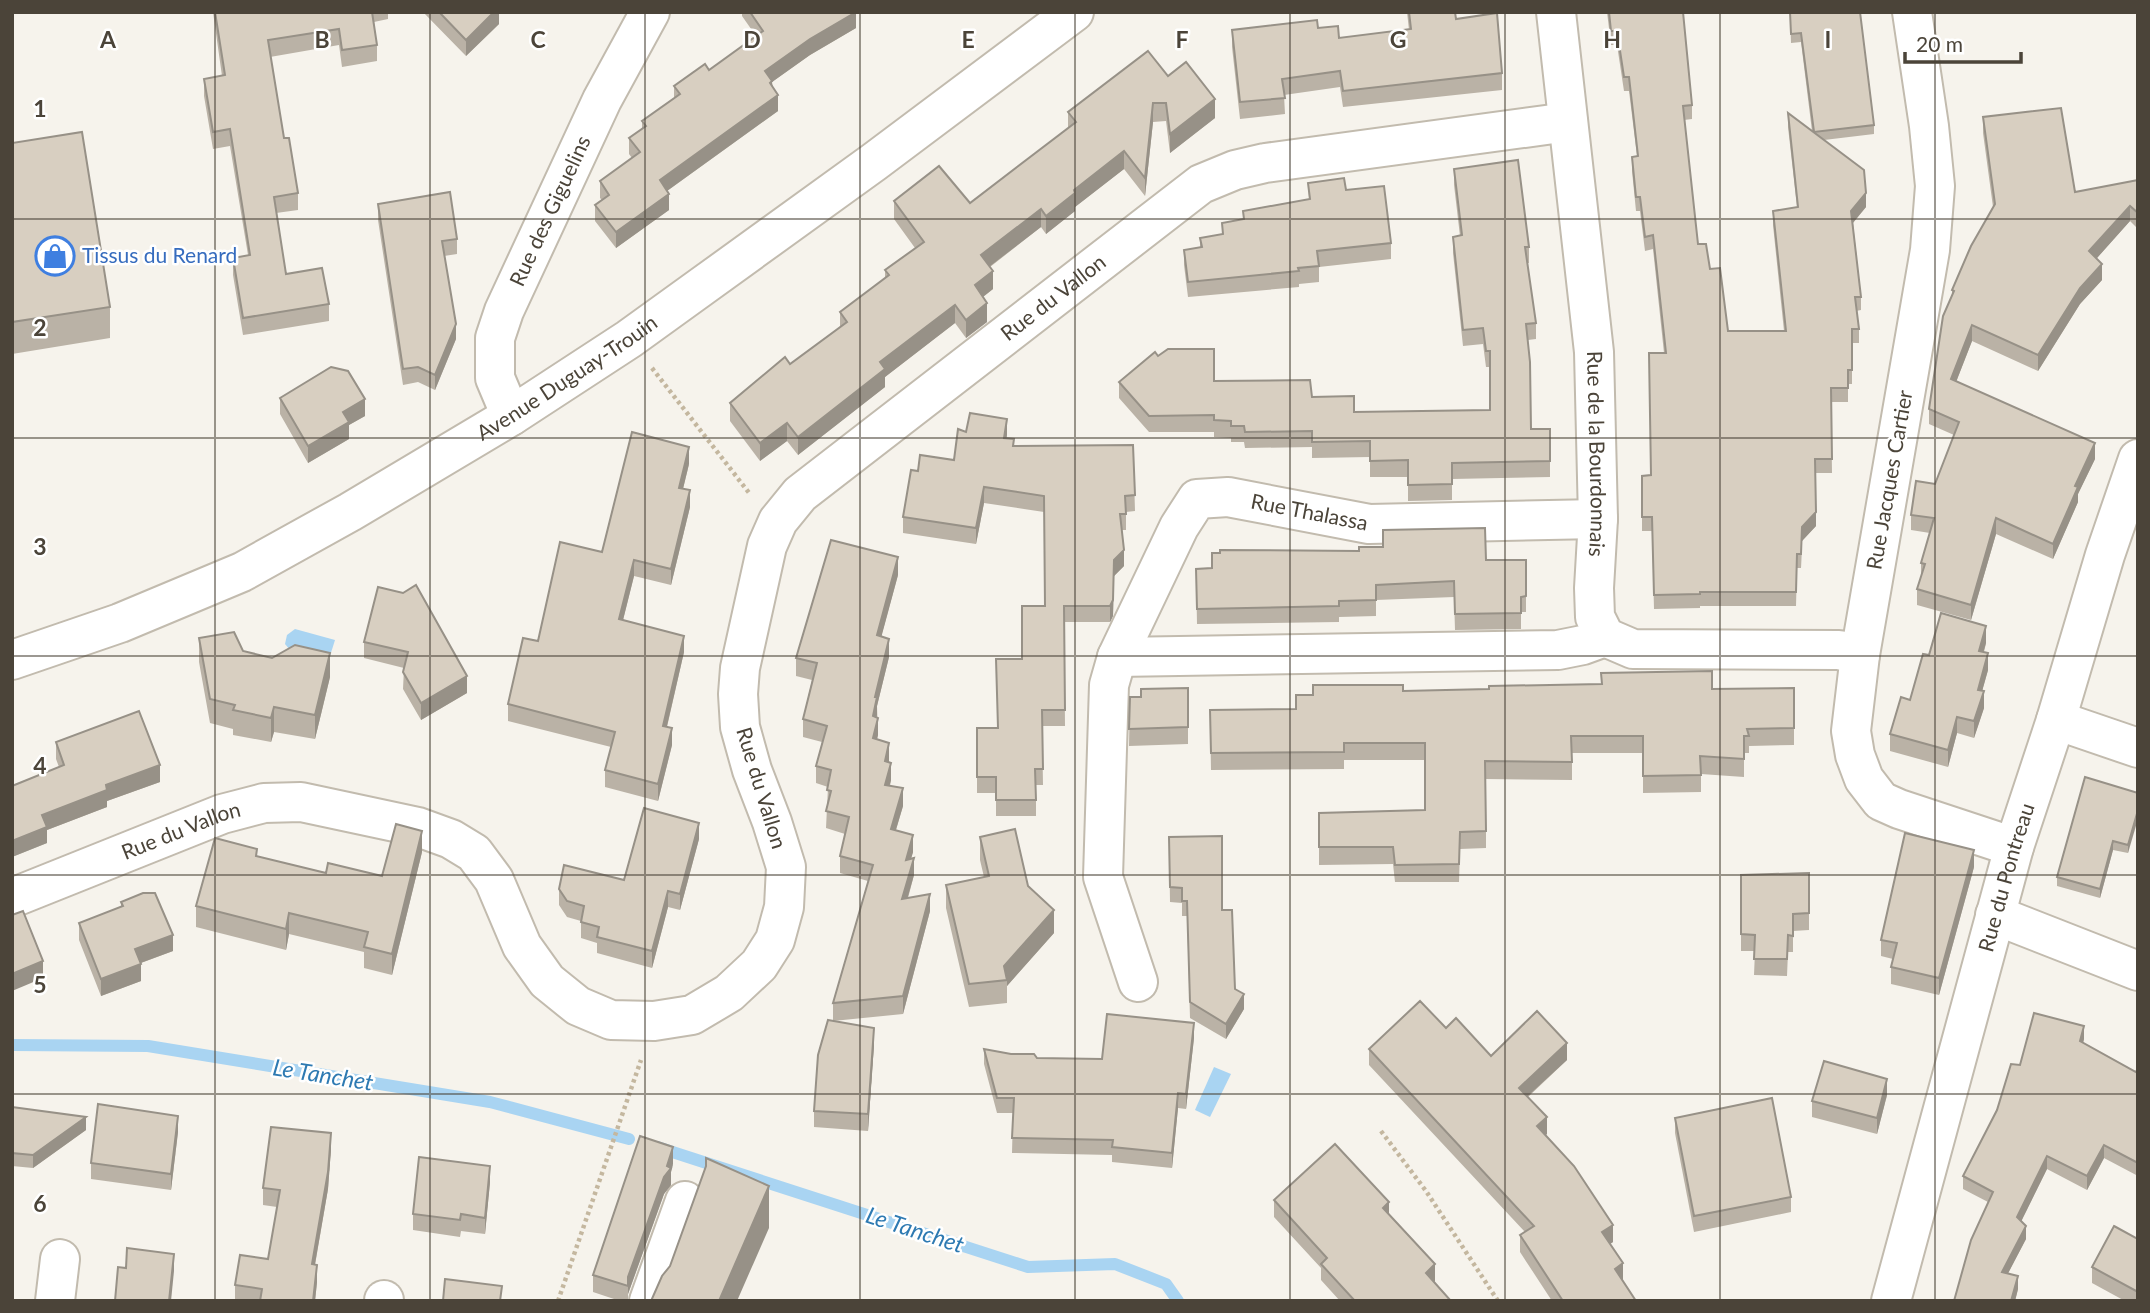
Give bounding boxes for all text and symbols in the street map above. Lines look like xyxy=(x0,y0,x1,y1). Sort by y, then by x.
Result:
scale bar xyxy=(1905,21,2021,65)
text: A xyxy=(99,25,117,53)
text: B xyxy=(314,25,330,53)
text: C xyxy=(530,25,546,53)
text: D xyxy=(743,25,761,53)
text: E xyxy=(961,25,975,53)
text: F xyxy=(1175,25,1189,53)
text: G xyxy=(1390,25,1406,53)
text: H xyxy=(1603,25,1621,53)
text: I xyxy=(1825,25,1831,53)
text: 20 m xyxy=(1916,31,1963,56)
text: 1 xyxy=(33,94,47,122)
street label: Rue des Giguelins xyxy=(503,131,595,290)
shop icon: Tissus du Renard xyxy=(34,235,76,277)
place label: Tissus du Renard xyxy=(82,242,237,267)
street label: Rue du Vallon xyxy=(995,248,1110,345)
street label: Avenue Duguay-Trouin xyxy=(472,309,661,445)
text: 2 xyxy=(33,313,47,341)
street label: Rue de la Bourdonnais xyxy=(1583,351,1612,558)
street label: Rue Jacques Cartier xyxy=(1860,388,1917,571)
street label: Rue Thalassa xyxy=(1249,488,1370,535)
text: 3 xyxy=(33,532,47,560)
street label: Rue du Vallon xyxy=(732,724,793,851)
text: 4 xyxy=(33,751,47,779)
street label: Rue du Vallon xyxy=(117,796,243,864)
street label: Rue du Pontreau xyxy=(1972,800,2039,954)
text: 5 xyxy=(33,970,47,998)
water label: Le Tanchet xyxy=(271,1052,375,1096)
text: 6 xyxy=(33,1189,47,1217)
water label: Le Tanchet xyxy=(863,1200,968,1258)

